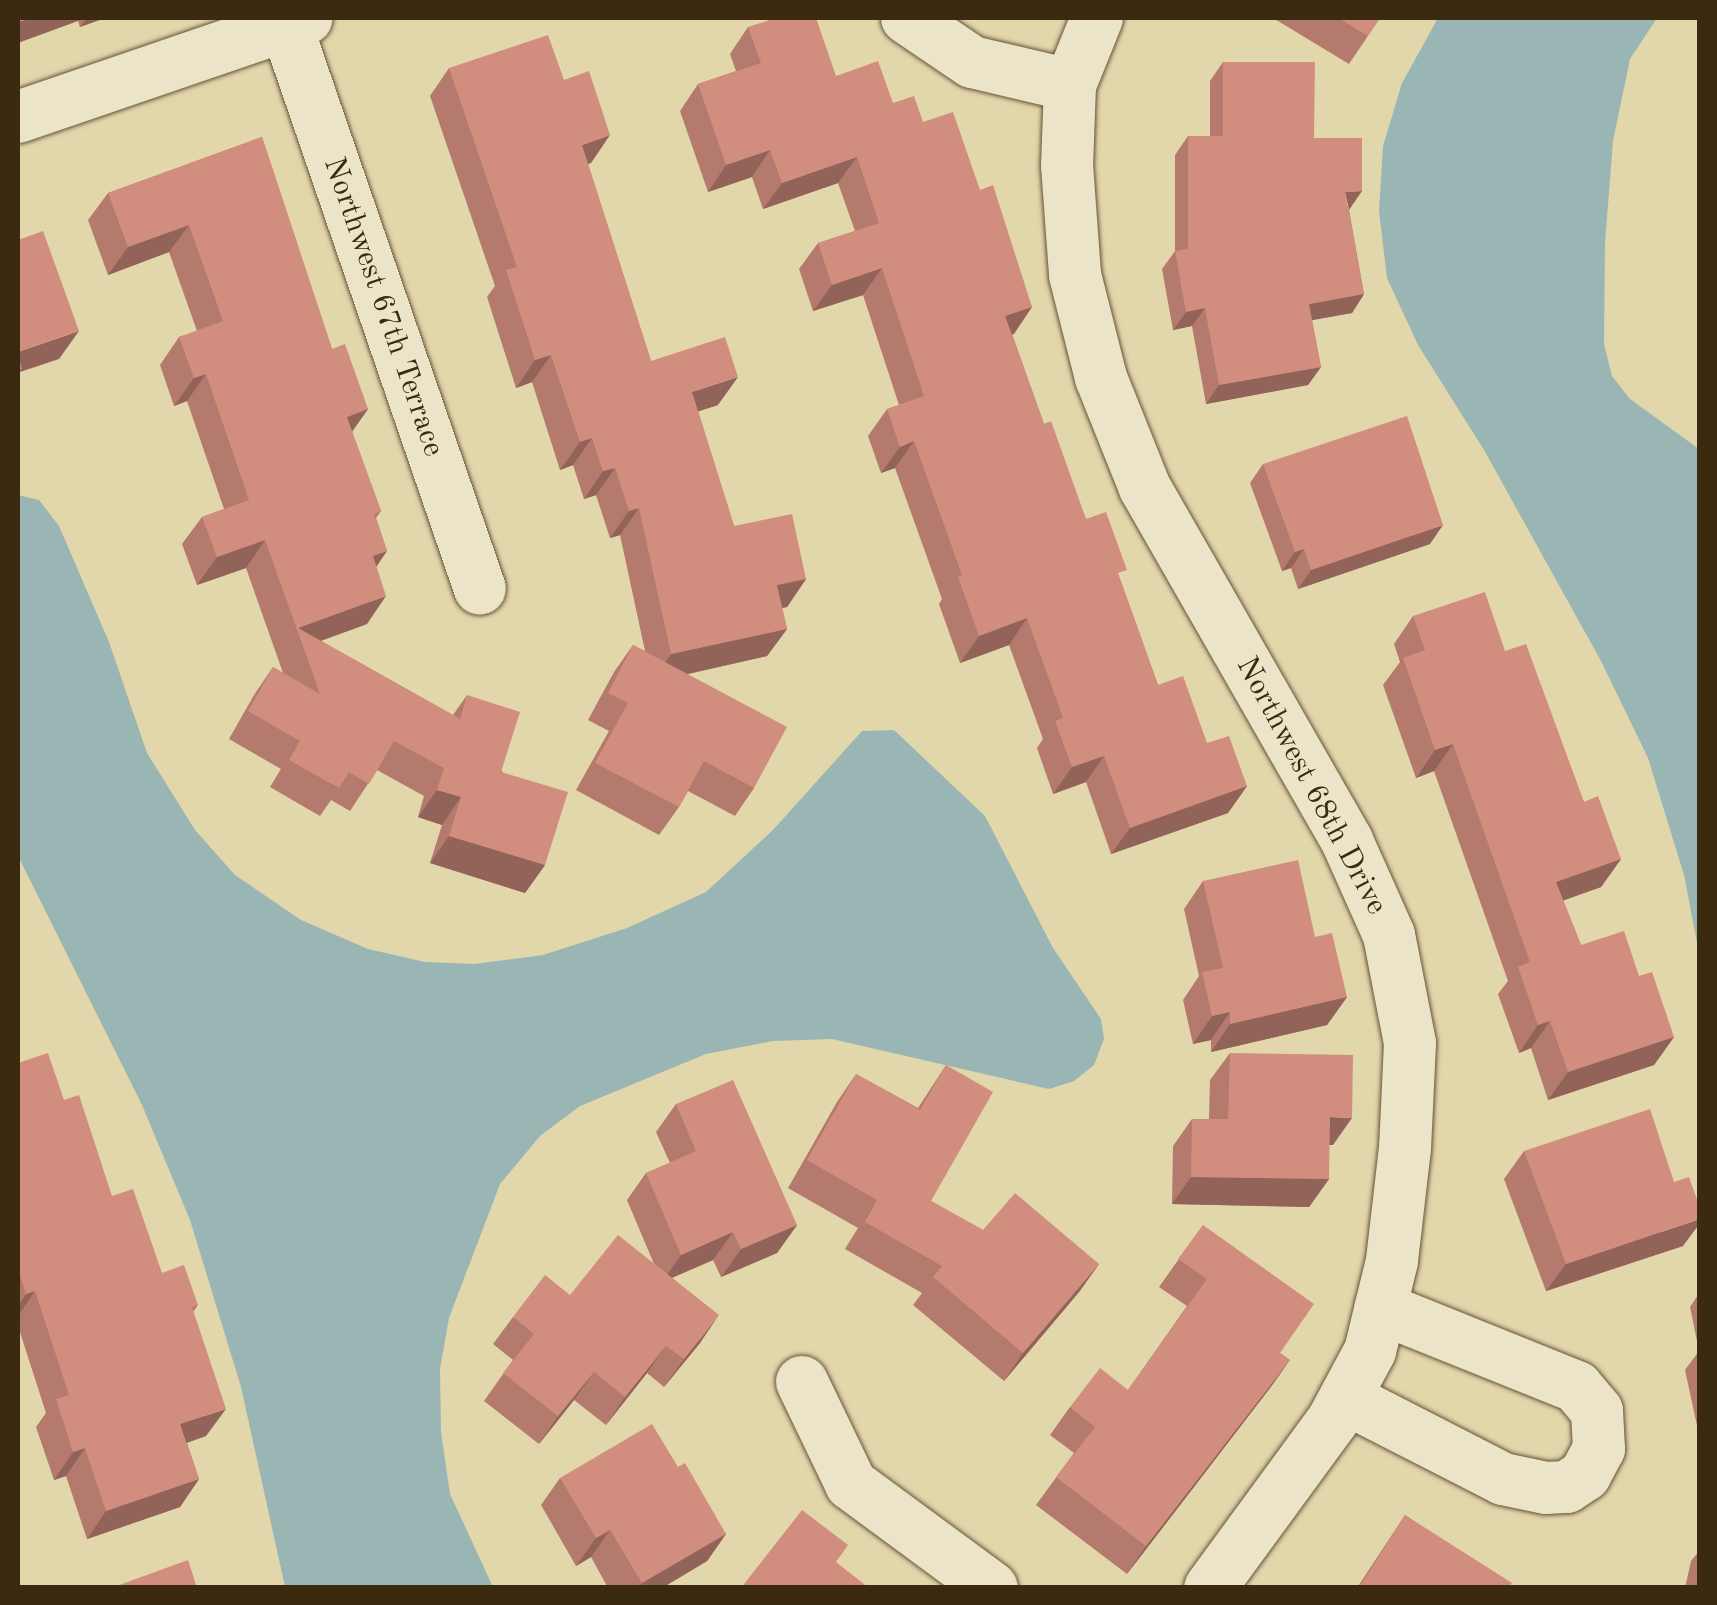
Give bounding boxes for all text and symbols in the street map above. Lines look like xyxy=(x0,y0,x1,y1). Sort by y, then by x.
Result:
street label: Northwest 67th Terrace xyxy=(315,153,451,461)
street label: Northwest 68th Drive xyxy=(1228,651,1394,921)

